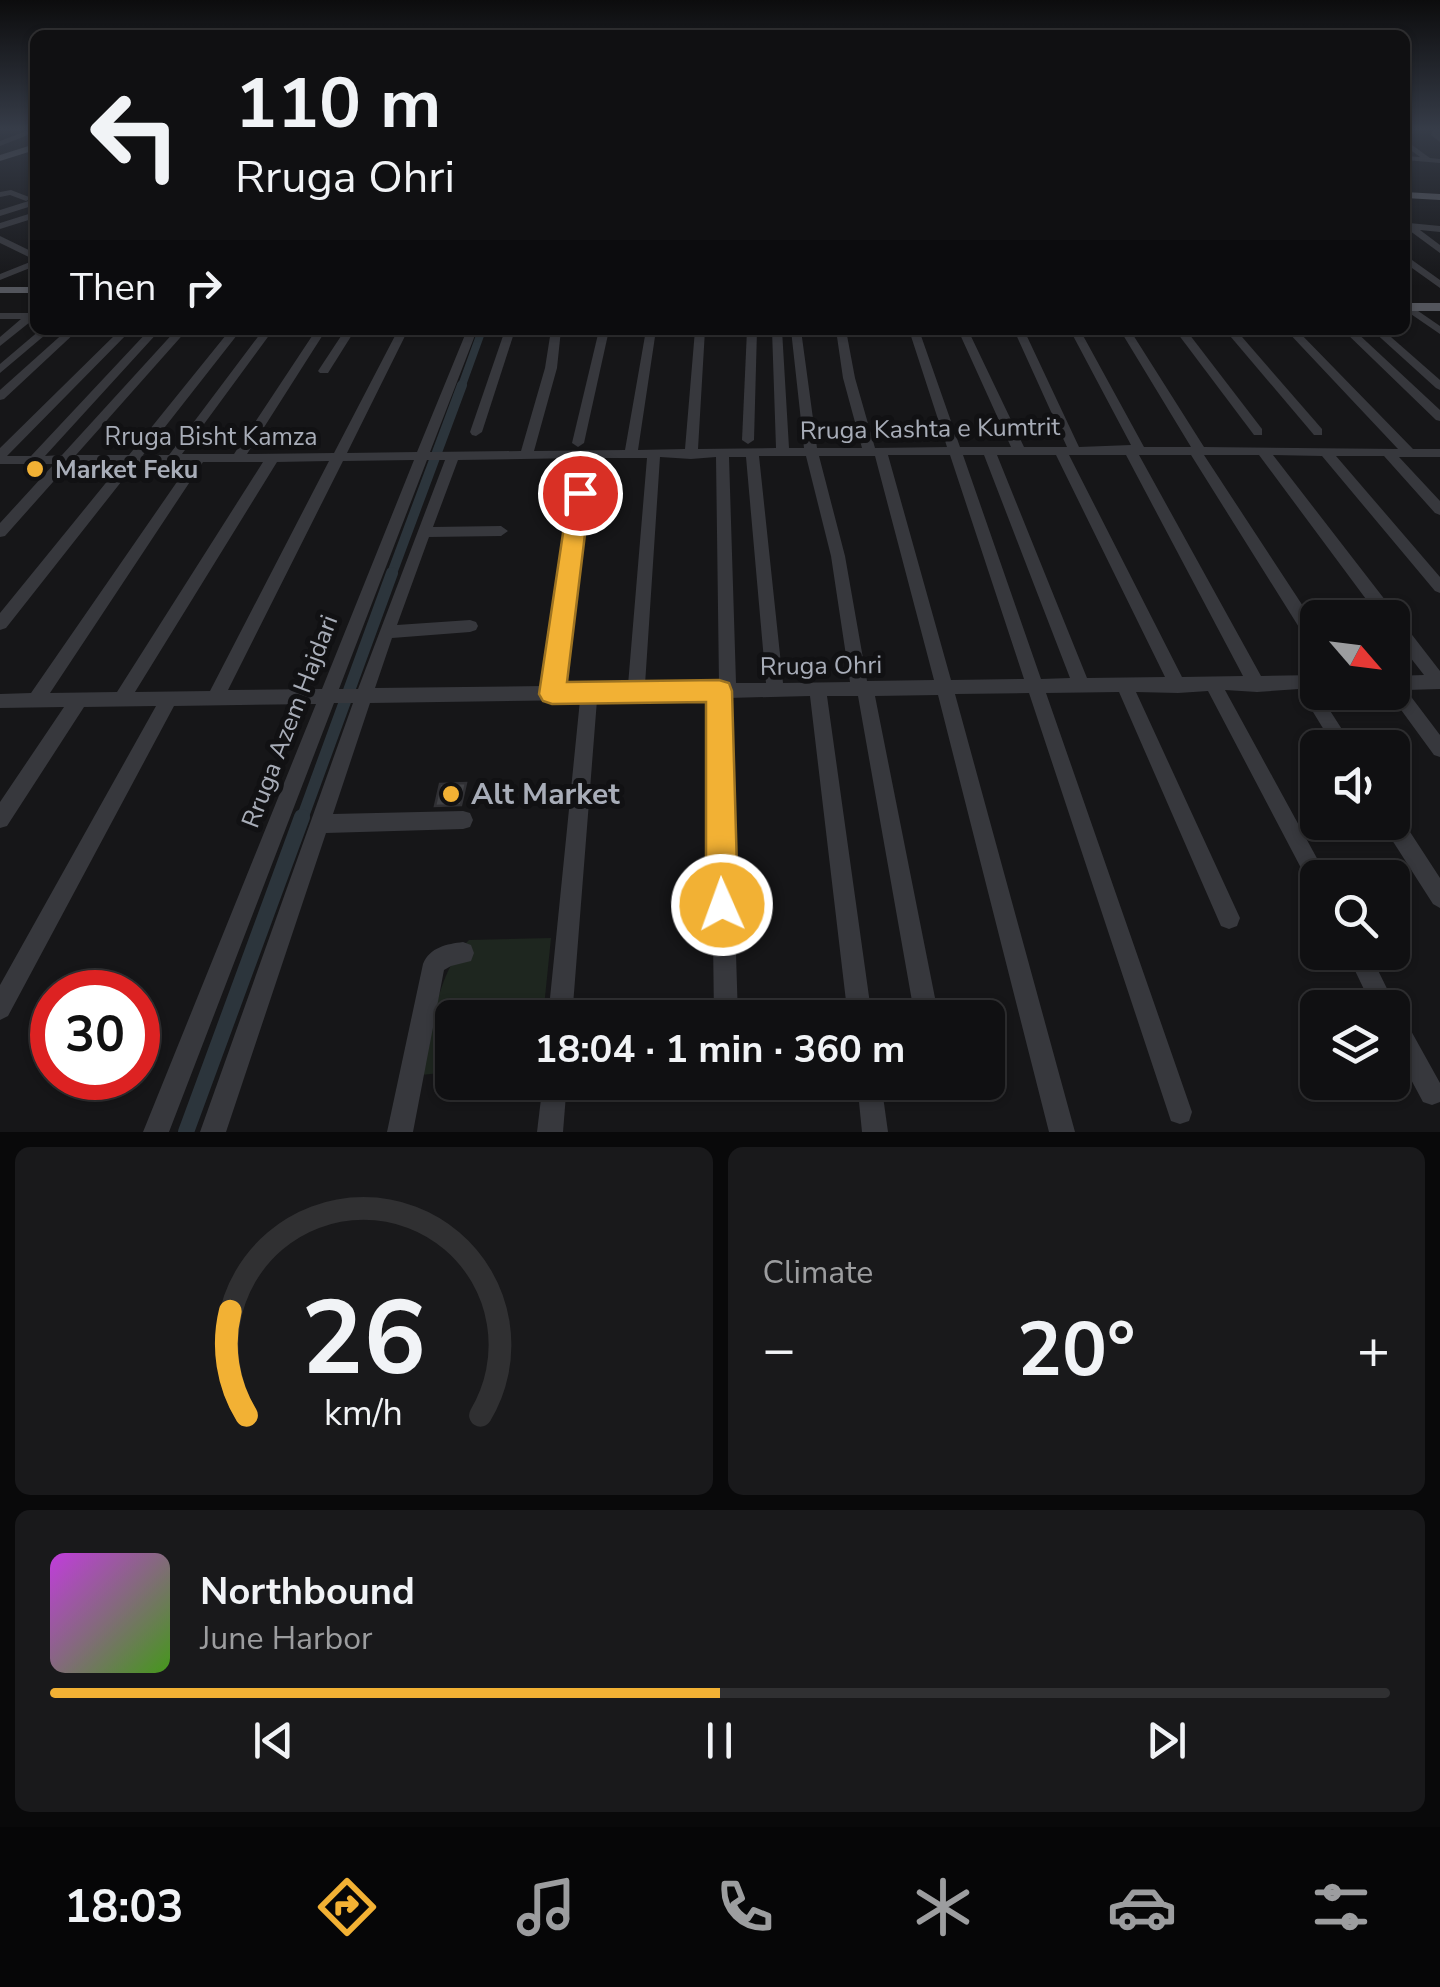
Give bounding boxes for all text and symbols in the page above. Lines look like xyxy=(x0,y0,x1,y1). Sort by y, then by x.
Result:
text: 110 m xyxy=(235,56,441,152)
icon: left xyxy=(70,70,200,200)
text: Rruga Ohri xyxy=(235,147,455,208)
icon: right xyxy=(176,260,231,315)
text: Then xyxy=(70,262,156,313)
street label: Rruga Kashta e Kumtrit xyxy=(800,410,1061,448)
street label: Rruga Bisht Kamza xyxy=(104,420,318,454)
pin xyxy=(538,451,623,536)
place label: Market Feku xyxy=(55,453,198,487)
marker: Market Feku xyxy=(24,458,46,480)
icon: arrive xyxy=(553,466,608,521)
north arrow xyxy=(1300,600,1410,710)
map controls xyxy=(1300,600,1410,1100)
street label: Rruga Azem Hajdari xyxy=(234,610,346,833)
street label: Rruga Ohri xyxy=(760,648,882,684)
button: sound xyxy=(1300,730,1410,840)
place label: Alt Market xyxy=(471,774,620,815)
marker: Alt Market xyxy=(440,783,462,805)
position arrow xyxy=(670,853,774,957)
button: search xyxy=(1300,860,1410,970)
speed limit sign: 30 xyxy=(30,970,160,1100)
button: layers xyxy=(1300,990,1410,1100)
text: 18:04 · 1 min · 360 m xyxy=(535,1024,905,1075)
text: Climate xyxy=(763,1251,873,1294)
text: 26 xyxy=(301,1268,426,1410)
text: 20° xyxy=(1017,1299,1135,1401)
text: − xyxy=(763,1312,796,1387)
text: + xyxy=(1357,1312,1390,1387)
text: km/h xyxy=(324,1389,403,1438)
text: Northbound xyxy=(200,1566,415,1617)
text: June Harbor xyxy=(200,1617,372,1660)
icon: previous xyxy=(246,1713,301,1768)
icon: pause xyxy=(692,1713,747,1768)
icon: next xyxy=(1139,1713,1194,1768)
icon: directions xyxy=(312,1872,382,1942)
icon: music xyxy=(511,1872,581,1942)
icon: phone xyxy=(710,1872,780,1942)
icon: climate xyxy=(908,1872,978,1942)
icon: car xyxy=(1107,1872,1177,1942)
icon: filters xyxy=(1306,1872,1376,1942)
text: 18:03 xyxy=(64,1877,184,1938)

